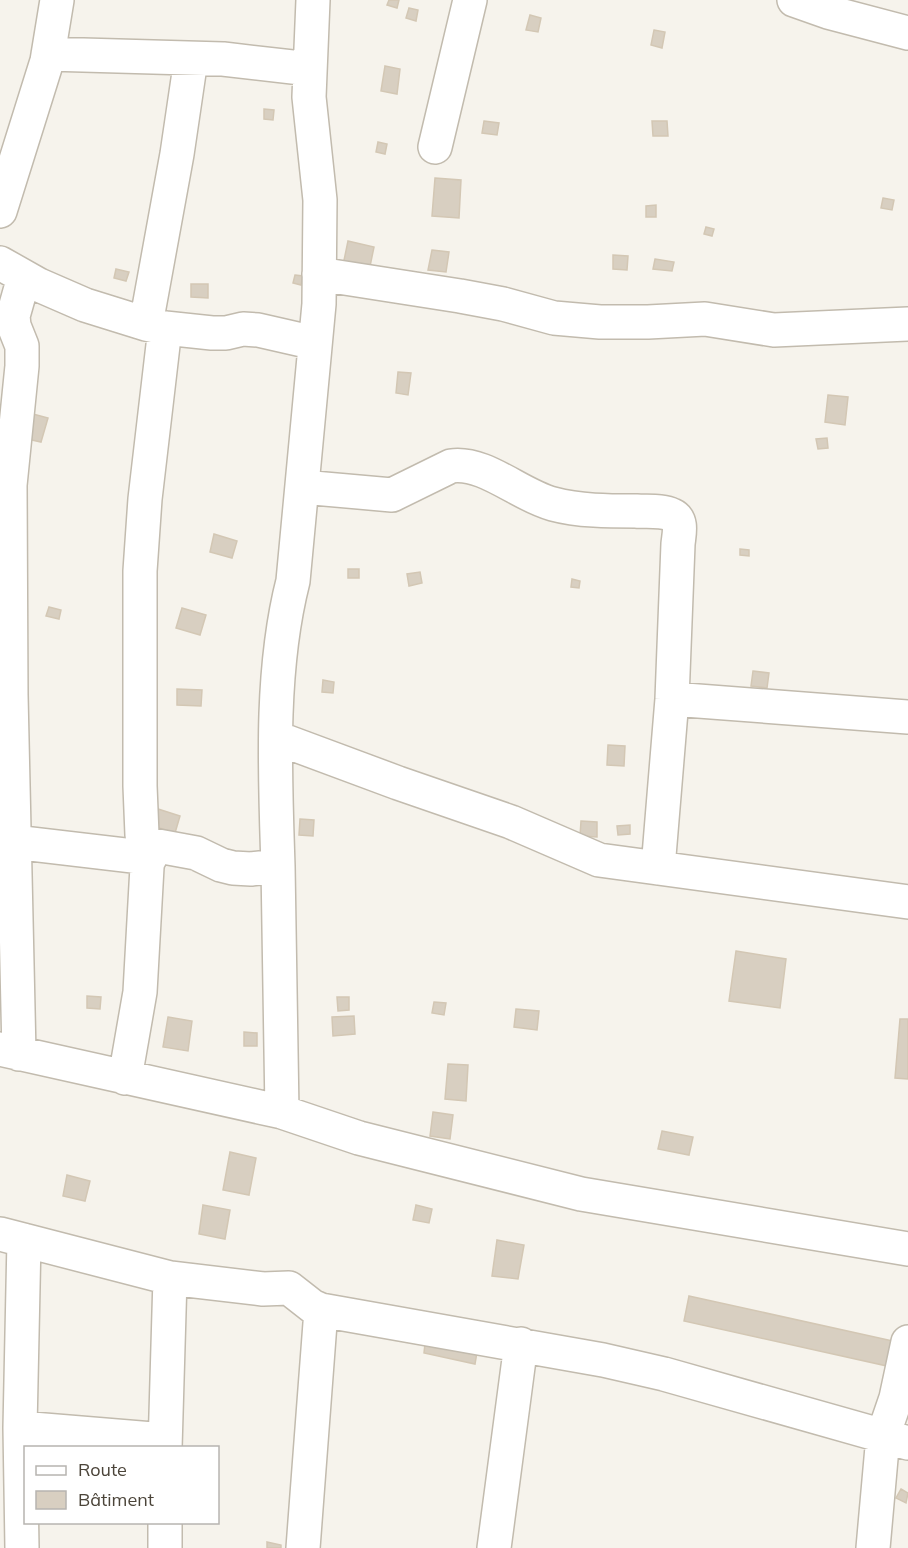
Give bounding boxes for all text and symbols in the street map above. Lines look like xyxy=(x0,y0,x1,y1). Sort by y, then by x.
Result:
legend xyxy=(24,1446,219,1524)
text: Route xyxy=(78,1458,127,1481)
text: Bâtiment xyxy=(78,1488,154,1511)

